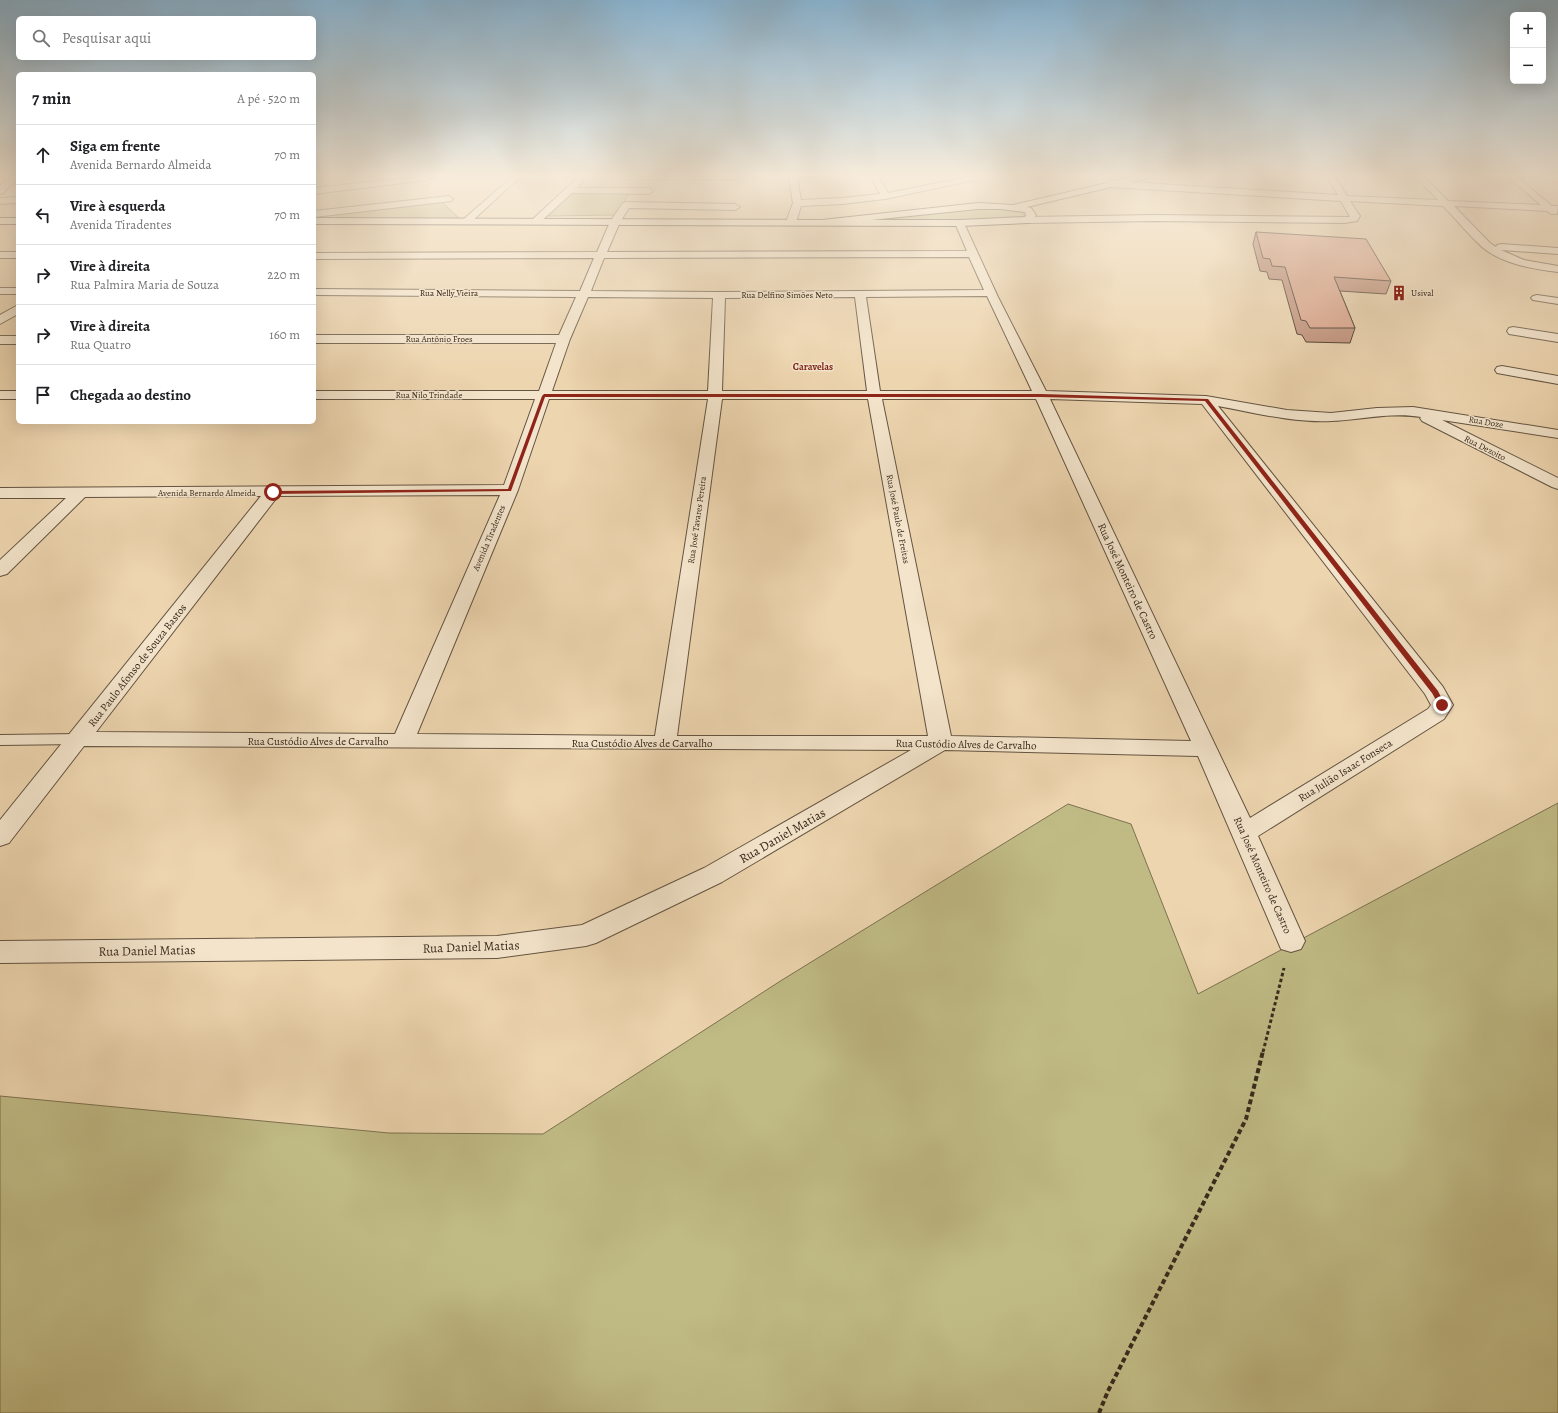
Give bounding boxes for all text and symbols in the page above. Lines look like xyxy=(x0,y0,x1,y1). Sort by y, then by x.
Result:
map controls xyxy=(1510,12,1546,84)
button: + xyxy=(1510,12,1546,48)
search box xyxy=(16,16,316,60)
icon: search xyxy=(30,27,52,49)
text: Pesquisar aqui xyxy=(62,28,151,48)
button: − xyxy=(1510,48,1546,84)
text: 7 min xyxy=(32,87,71,110)
text: A pé · 520 m xyxy=(237,90,300,107)
text: Siga em frente xyxy=(70,136,160,156)
icon: ahead xyxy=(32,144,54,166)
text: 70 m xyxy=(274,146,300,163)
text: Avenida Bernardo Almeida xyxy=(70,156,211,173)
text: Vire à esquerda xyxy=(70,196,166,216)
icon: left xyxy=(32,204,54,226)
text: 70 m xyxy=(274,206,300,223)
text: Avenida Tiradentes xyxy=(70,216,172,233)
text: Vire à direita xyxy=(70,256,150,276)
icon: right xyxy=(32,264,54,286)
text: 220 m xyxy=(267,266,300,283)
text: Rua Palmira Maria de Souza xyxy=(70,276,219,293)
building icon: Usival xyxy=(1390,284,1408,302)
street label: Rua Nelly Vieira xyxy=(420,287,479,299)
place label: Usival xyxy=(1411,287,1434,299)
street label: Rua Delfino Simões Neto xyxy=(741,289,833,301)
text: Vire à direita xyxy=(70,316,150,336)
icon: right xyxy=(32,324,54,346)
text: 160 m xyxy=(269,326,300,343)
street label: Rua Antônio Froes xyxy=(405,333,473,345)
text: Rua Quatro xyxy=(70,336,131,353)
district label: Caravelas xyxy=(793,360,833,373)
icon: arrive xyxy=(32,384,54,406)
text: Chegada ao destino xyxy=(70,385,191,405)
street label: Rua Nilo Trindade xyxy=(396,389,462,401)
street label: Rua Doze xyxy=(1468,413,1504,431)
street label: Rua Dezoito xyxy=(1462,432,1508,464)
street label: Rua José Paulo de Freitas xyxy=(883,473,913,565)
street label: Rua José Tavares Pereira xyxy=(685,475,709,564)
route start xyxy=(264,483,282,501)
street label: Avenida Bernardo Almeida xyxy=(157,487,257,499)
street label: Avenida Tiradentes xyxy=(469,503,508,574)
street label: Rua José Monteiro de Castro xyxy=(1094,521,1161,642)
street label: Rua Paulo Afonso de Souza Bastos xyxy=(85,601,190,730)
route end xyxy=(1433,696,1451,714)
street label: Rua Custódio Alves de Carvalho xyxy=(247,734,389,749)
street label: Rua Julião Isaac Fonseca xyxy=(1295,735,1396,805)
street label: Rua Custódio Alves de Carvalho xyxy=(571,736,713,751)
street label: Rua Custódio Alves de Carvalho xyxy=(895,736,1037,753)
street label: Rua Daniel Matias xyxy=(736,804,828,867)
street label: Rua José Monteiro de Castro xyxy=(1230,814,1295,937)
street label: Rua Daniel Matias xyxy=(422,936,520,957)
street label: Rua Daniel Matias xyxy=(98,941,196,960)

